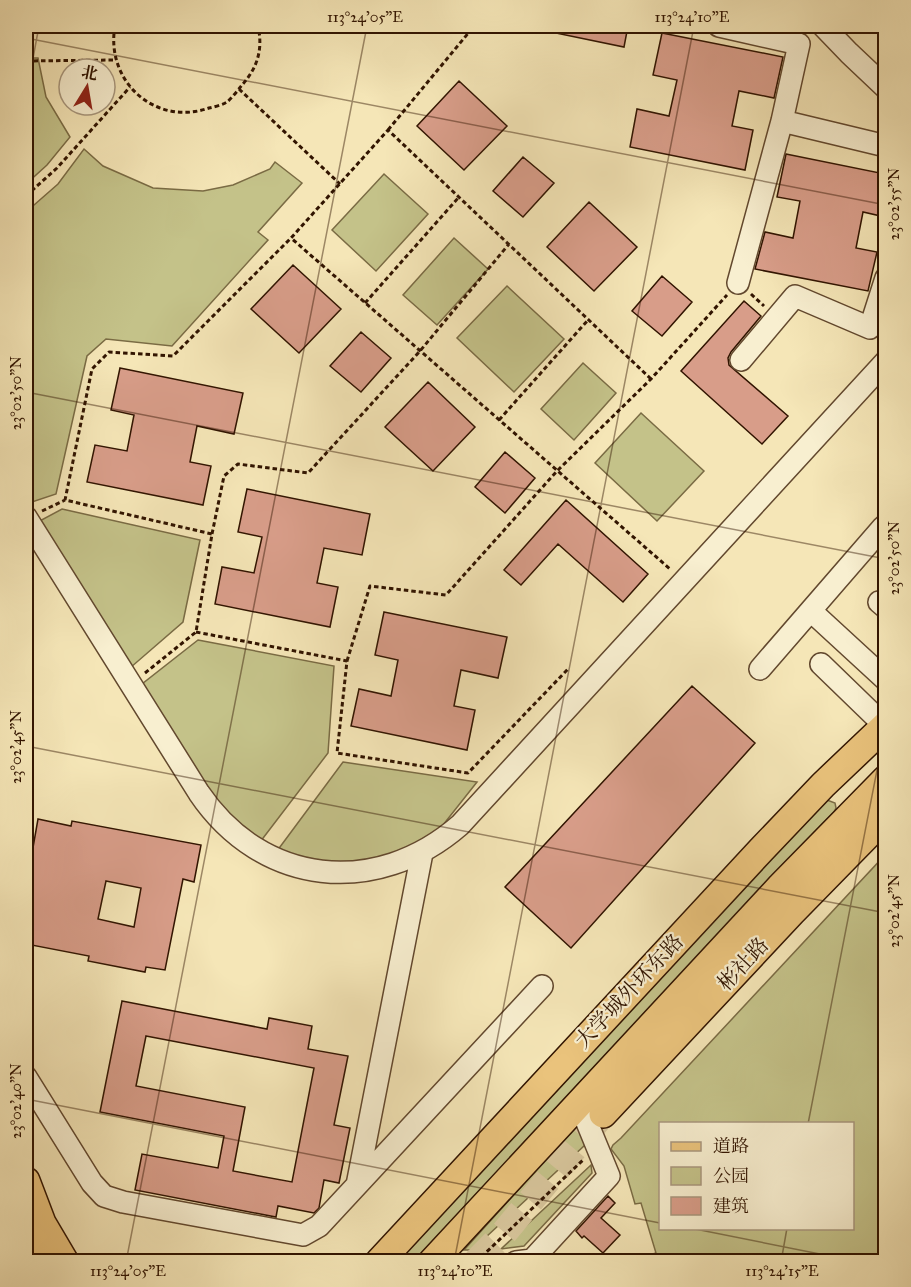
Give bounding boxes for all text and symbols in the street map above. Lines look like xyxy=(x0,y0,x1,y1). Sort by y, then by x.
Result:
text: 113°24'05"E xyxy=(327,8,403,26)
text: 113°24'10"E xyxy=(654,8,730,26)
north arrow xyxy=(57,57,117,117)
text: 北 xyxy=(80,62,99,84)
text: 23°02'55"N xyxy=(885,168,903,240)
text: 23°02'50"N xyxy=(7,356,25,430)
text: 23°02'50"N xyxy=(885,521,903,595)
text: 23°02'45"N xyxy=(7,710,25,784)
text: 23°02'45"N xyxy=(885,874,903,948)
street label: 大学城外环东路 xyxy=(569,928,689,1054)
street label: 彬社路 xyxy=(712,932,774,996)
text: 23°02'40"N xyxy=(7,1063,25,1139)
legend xyxy=(659,1122,854,1230)
text: 道路 xyxy=(713,1135,749,1157)
text: 公园 xyxy=(713,1165,749,1187)
text: 建筑 xyxy=(713,1195,749,1217)
text: 113°24'05"E xyxy=(90,1262,166,1280)
text: 113°24'10"E xyxy=(417,1262,493,1280)
text: 113°24'15"E xyxy=(745,1262,819,1280)

